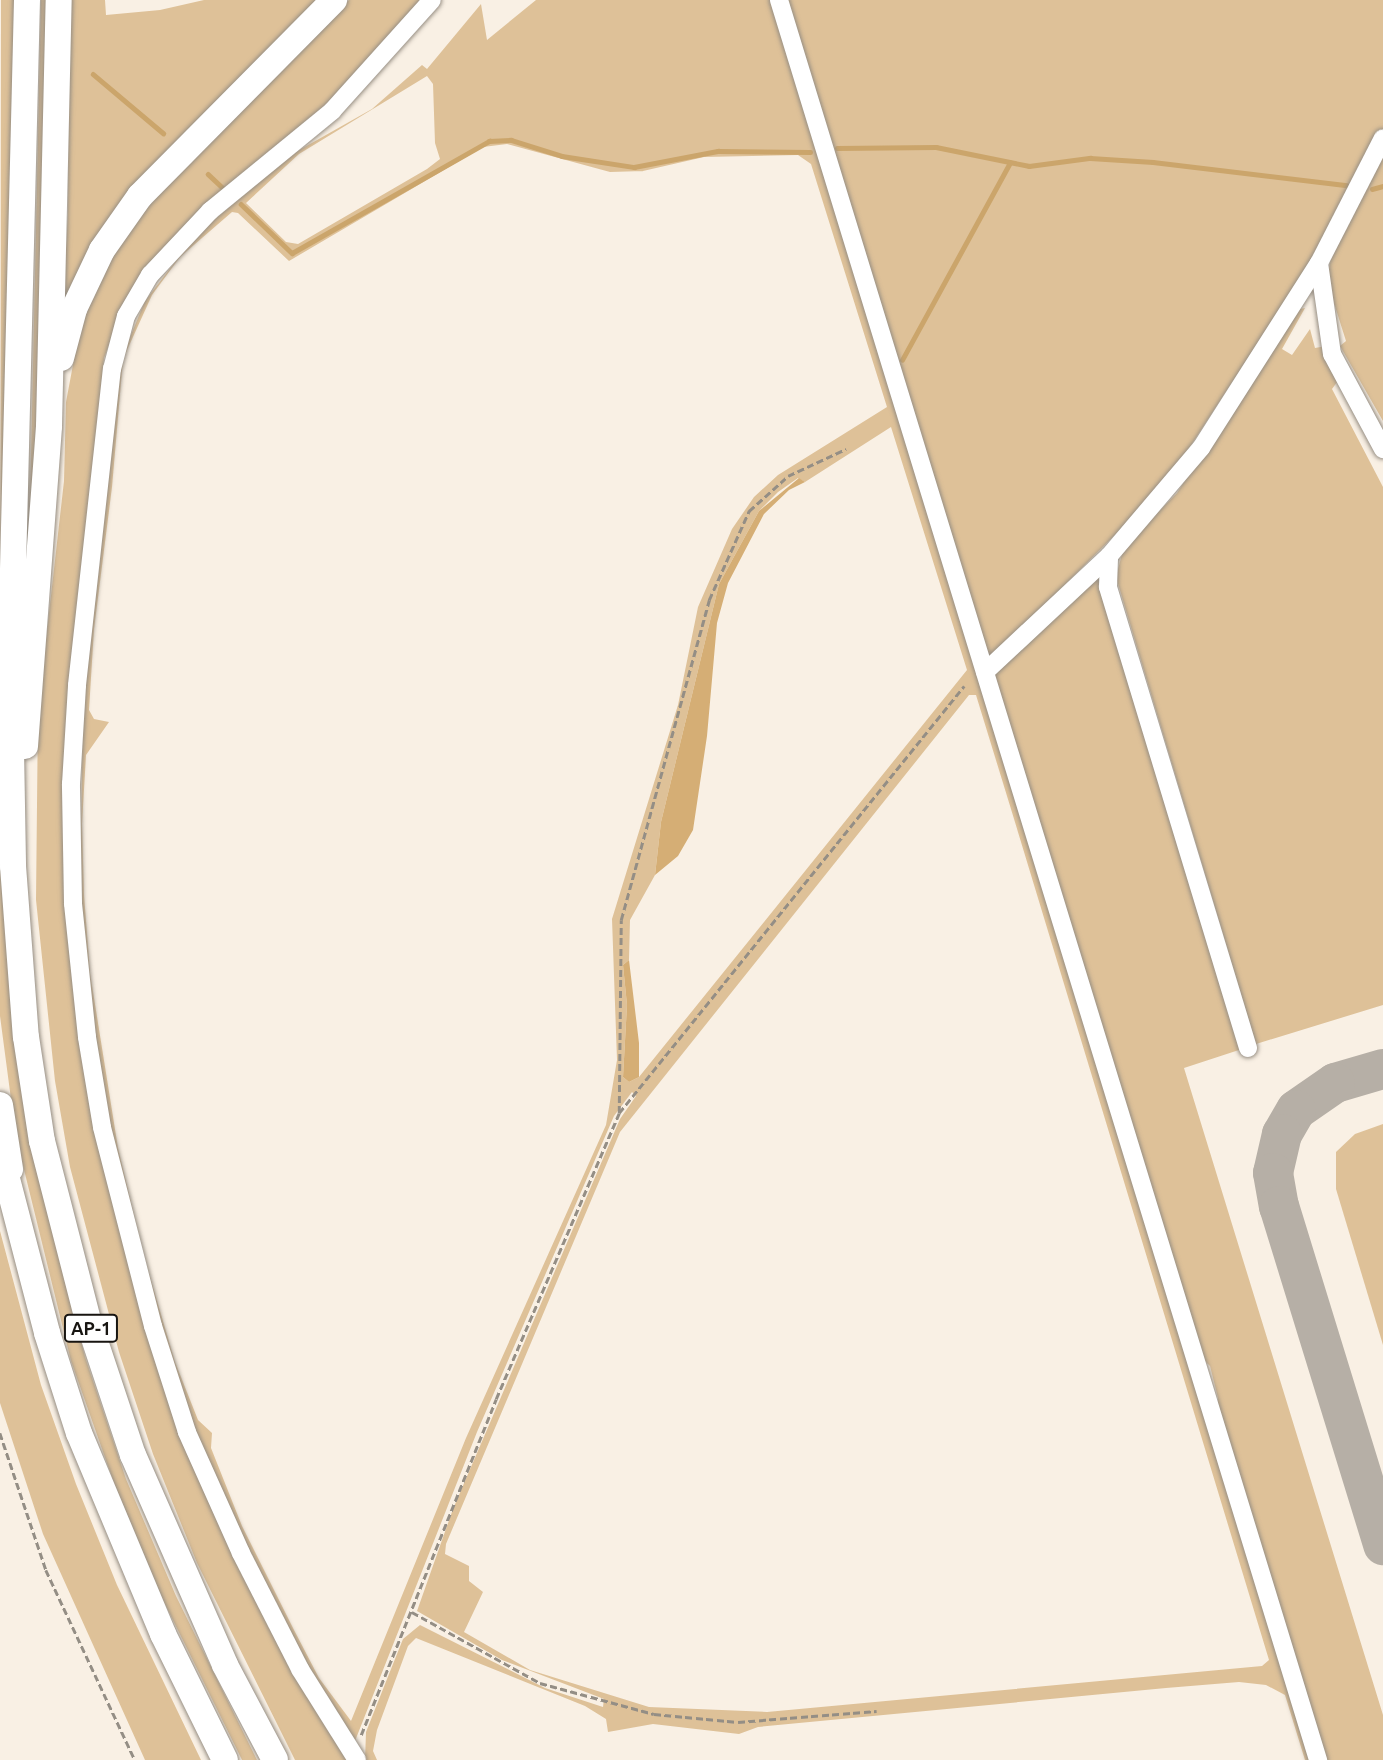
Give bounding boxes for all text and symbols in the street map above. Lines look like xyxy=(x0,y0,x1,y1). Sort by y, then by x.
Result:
road number: AP-1 xyxy=(63,1314,119,1343)

